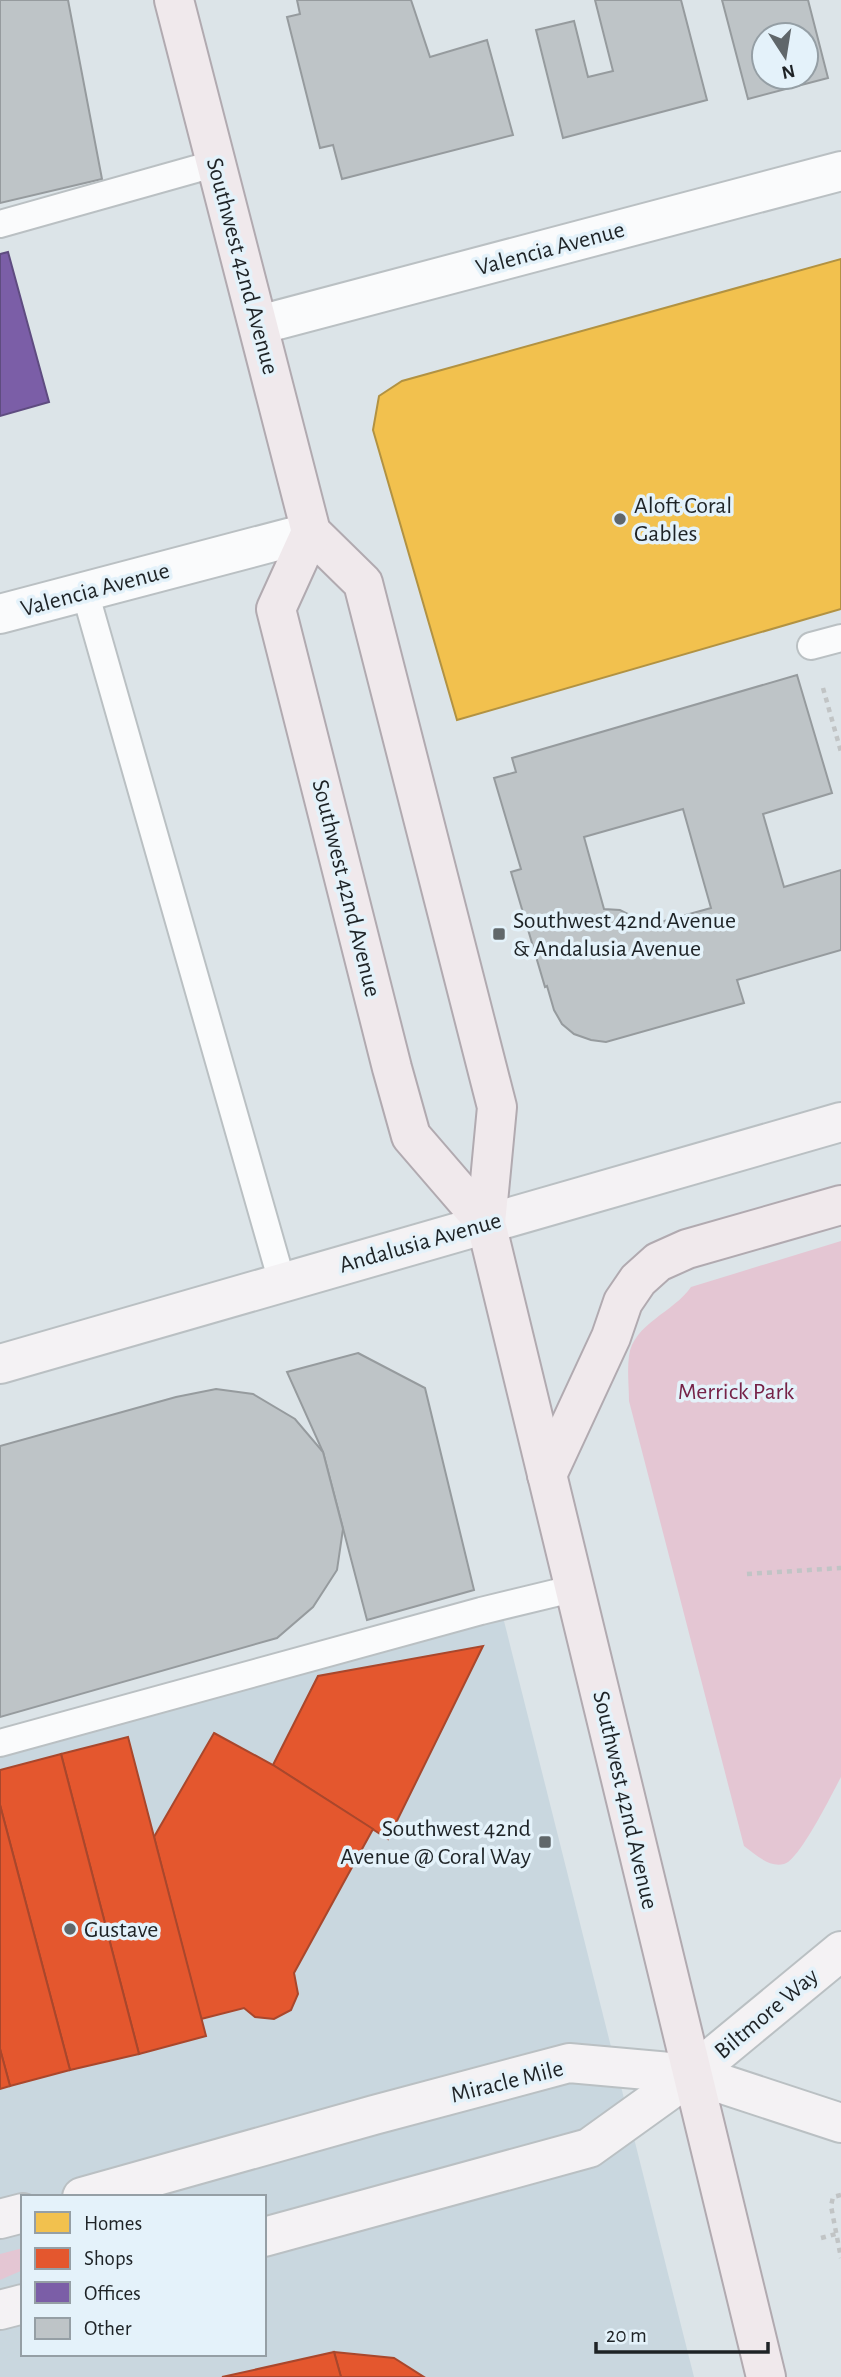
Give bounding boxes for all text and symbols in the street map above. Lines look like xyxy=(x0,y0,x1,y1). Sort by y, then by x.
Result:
north arrow xyxy=(750,21,820,91)
text: N xyxy=(780,60,797,82)
street label: Southwest 42nd Avenue xyxy=(202,155,283,377)
street label: Valencia Avenue xyxy=(473,218,627,280)
place label: Aloft Coral Gables xyxy=(634,494,732,546)
marker: Aloft Coral Gables xyxy=(612,511,628,527)
street label: Valencia Avenue xyxy=(18,559,172,621)
street label: Southwest 42nd Avenue xyxy=(307,777,385,999)
place label: Southwest 42nd Avenue & Andalusia Avenue xyxy=(513,909,736,961)
marker: Southwest 42nd Avenue & Andalusia Avenue xyxy=(491,926,507,942)
street label: Andalusia Avenue xyxy=(337,1208,504,1278)
park label: Merrick Park xyxy=(678,1380,794,1404)
street label: Southwest 42nd Avenue xyxy=(588,1689,662,1912)
place label: Southwest 42nd Avenue @ Coral Way xyxy=(340,1817,531,1869)
marker: Southwest 42nd Avenue @ Coral Way xyxy=(537,1834,553,1850)
place label: Gustave xyxy=(84,1918,158,1942)
marker: Gustave xyxy=(62,1921,78,1937)
street label: Biltmore Way xyxy=(710,1964,823,2064)
street label: Miracle Mile xyxy=(448,2056,566,2108)
legend xyxy=(21,2195,266,2356)
text: Homes xyxy=(84,2213,142,2234)
text: Shops xyxy=(84,2248,133,2269)
text: Offices xyxy=(84,2283,141,2304)
scale bar xyxy=(596,2310,768,2354)
text: Other xyxy=(84,2318,132,2339)
text: 20 m xyxy=(606,2325,647,2346)

